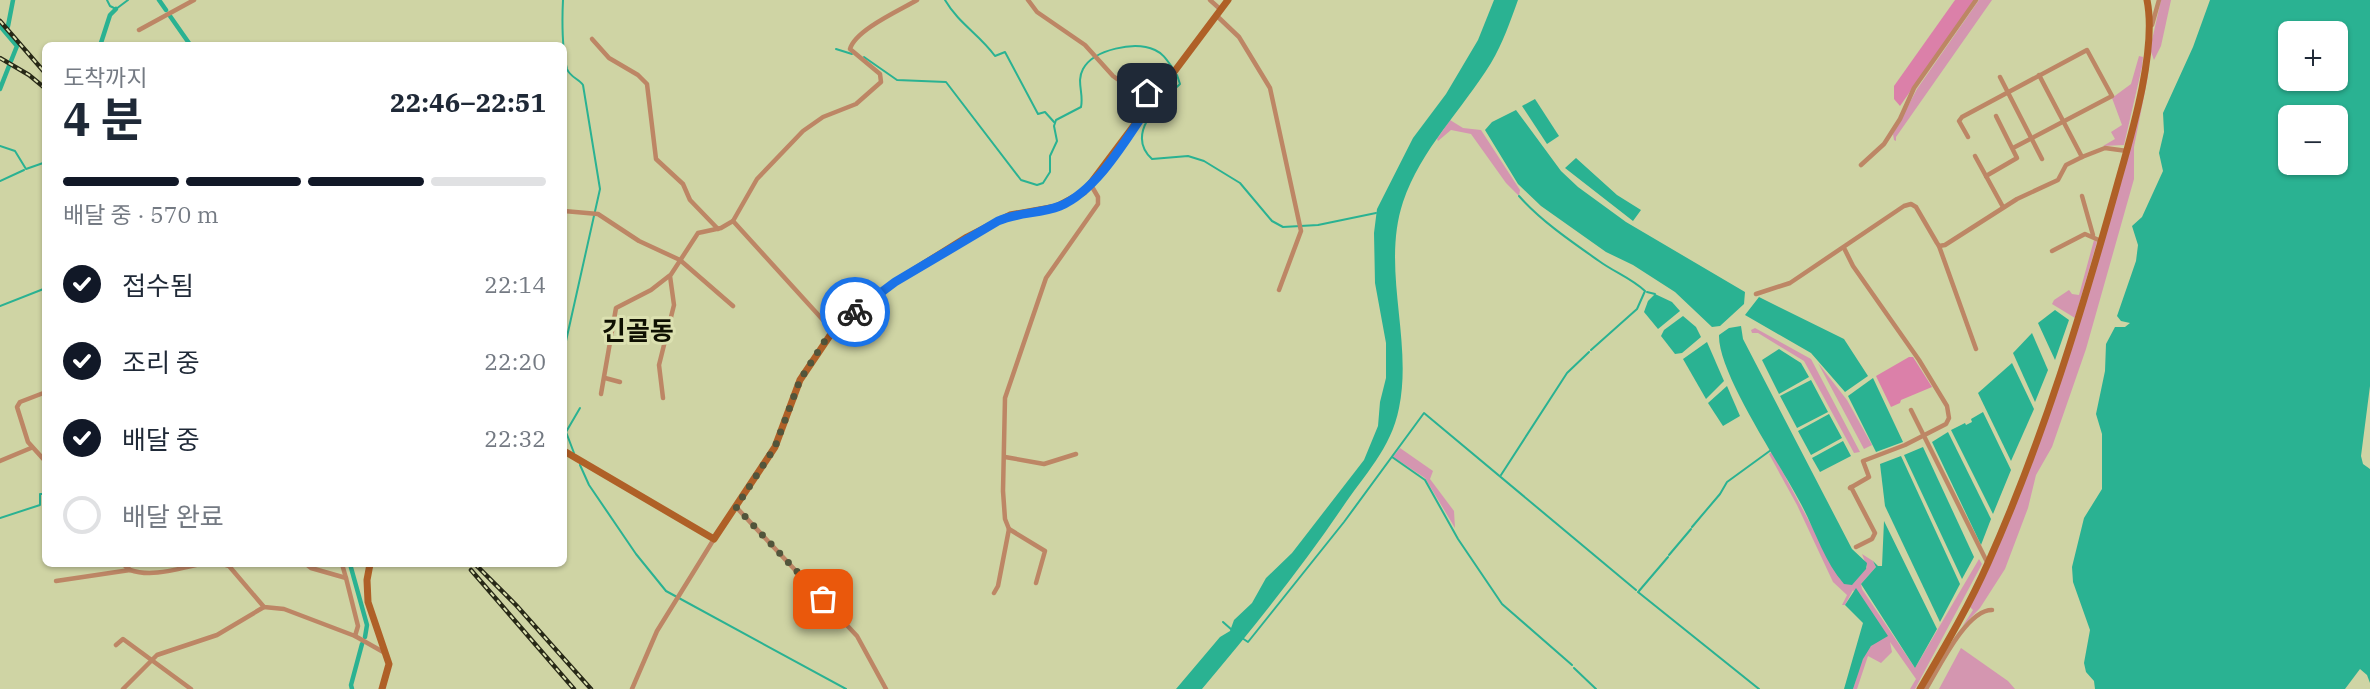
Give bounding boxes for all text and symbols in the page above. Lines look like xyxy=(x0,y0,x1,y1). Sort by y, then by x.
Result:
map controls xyxy=(2278,21,2348,175)
button: + xyxy=(2278,21,2348,91)
text: 도착까지 xyxy=(63,62,148,92)
pin xyxy=(1117,63,1177,123)
icon: home xyxy=(1128,74,1166,112)
text: 22:46–22:51 xyxy=(390,85,546,119)
text: 4 분 xyxy=(63,89,144,149)
button: − xyxy=(2278,105,2348,175)
text: 배달 중 · 570 m xyxy=(63,199,219,229)
icon: check xyxy=(63,265,101,303)
text: 접수됨 xyxy=(122,268,194,302)
text: 22:14 xyxy=(484,269,546,299)
courier xyxy=(820,277,890,347)
icon: bike xyxy=(836,293,874,331)
district label: 긴골동 xyxy=(602,313,674,347)
icon: check xyxy=(63,342,101,380)
text: 조리 중 xyxy=(122,345,200,379)
text: 22:20 xyxy=(484,346,546,376)
icon: check xyxy=(63,419,101,457)
text: 배달 중 xyxy=(122,422,200,456)
text: 22:32 xyxy=(484,423,546,453)
text: 배달 완료 xyxy=(122,499,224,533)
pin xyxy=(793,569,853,629)
icon: bag xyxy=(804,580,842,618)

